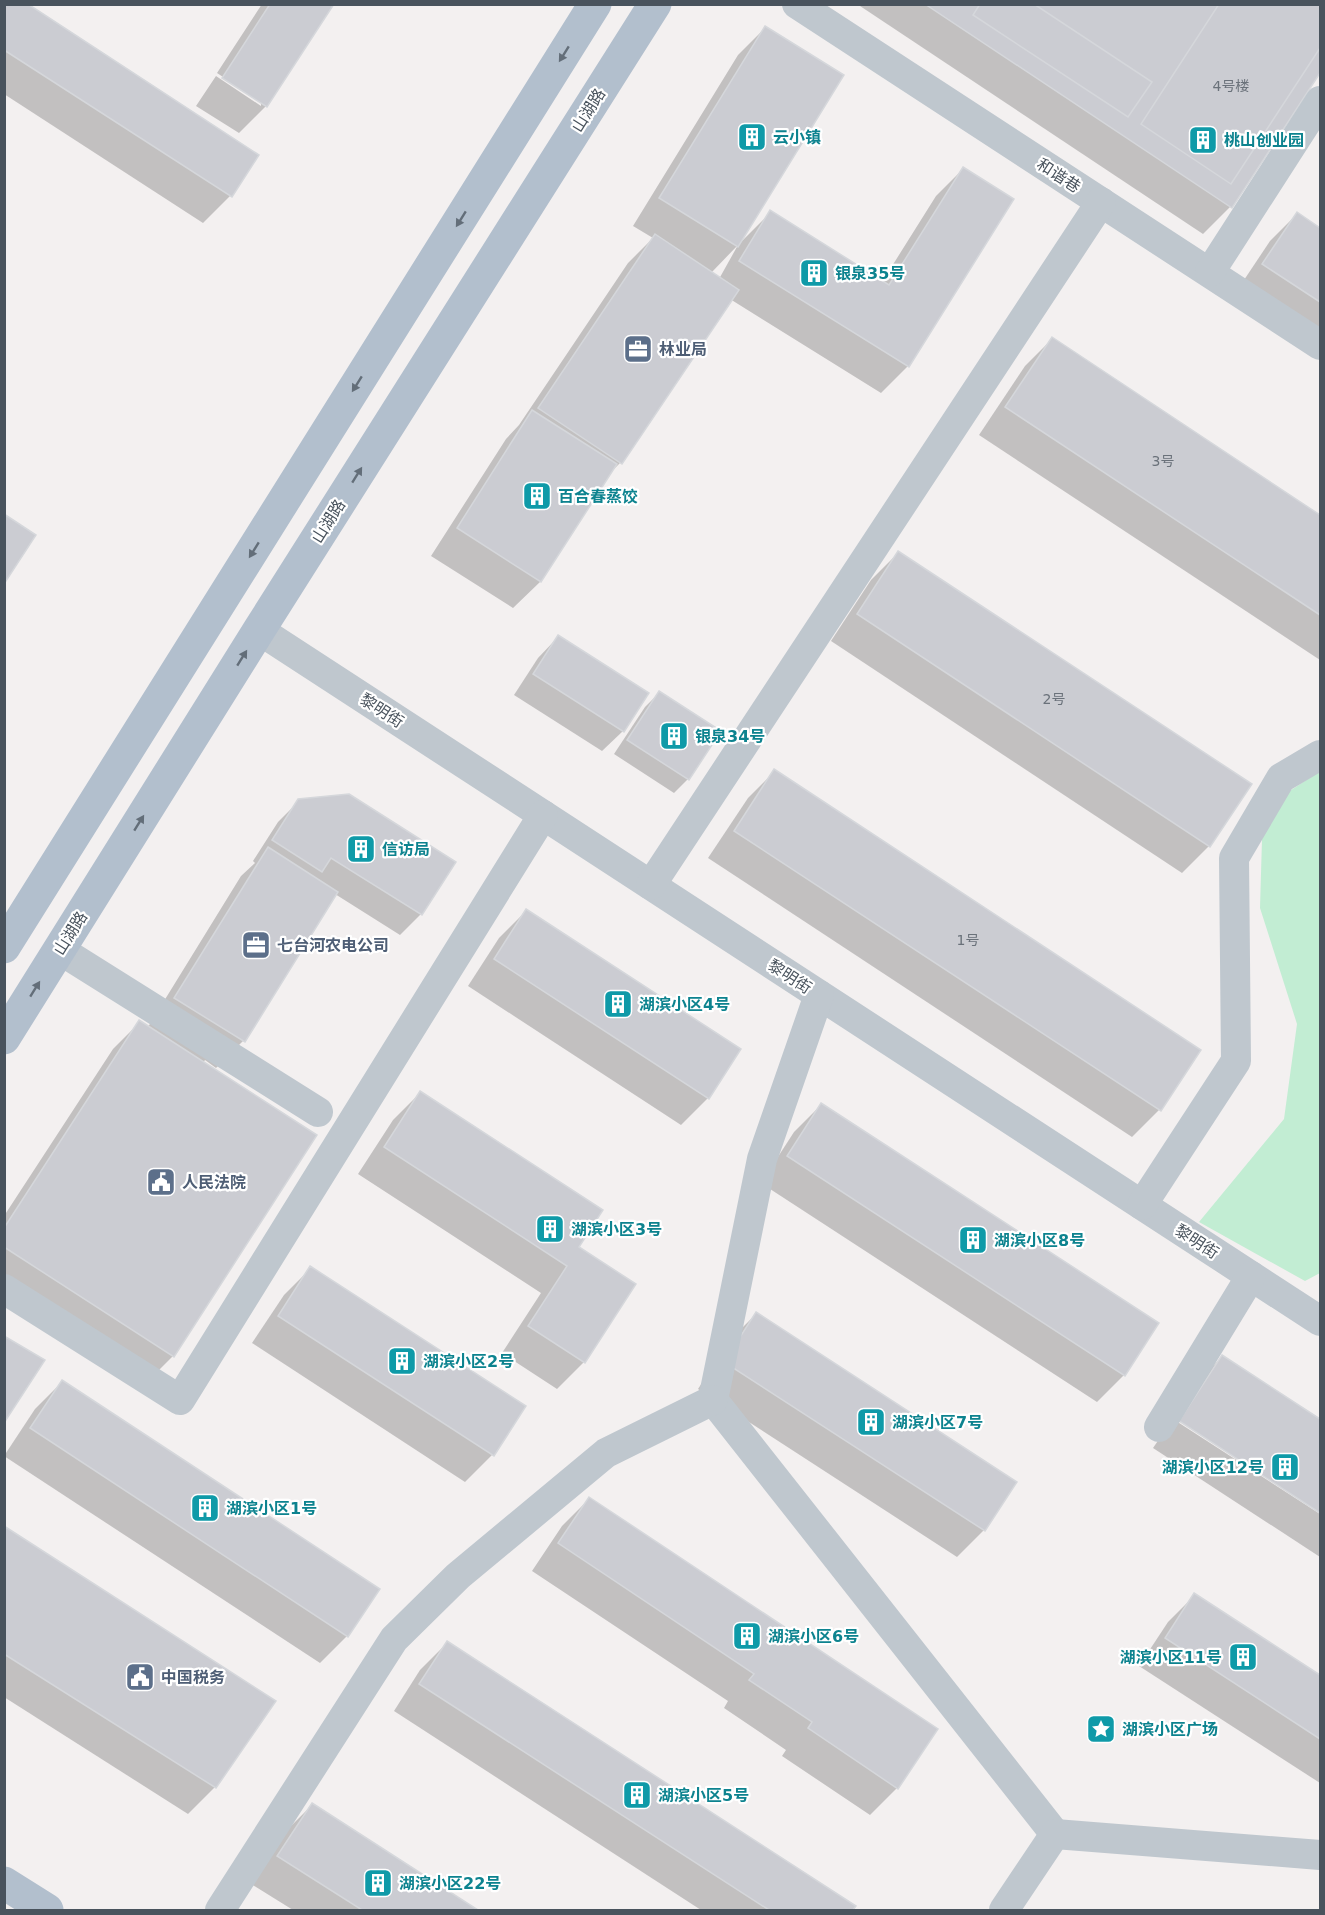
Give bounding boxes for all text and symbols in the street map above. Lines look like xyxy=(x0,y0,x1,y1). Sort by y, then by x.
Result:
one-way arrow xyxy=(559,46,570,62)
house number: 4号楼 xyxy=(1213,78,1249,94)
street label: 山湖路 xyxy=(568,85,609,136)
building icon: 云小镇 xyxy=(736,121,768,153)
building icon: 桃山创业园 xyxy=(1187,124,1219,156)
place label: 云小镇 xyxy=(773,128,821,147)
place label: 桃山创业园 xyxy=(1224,131,1304,150)
street label: 和谐巷 xyxy=(1033,154,1084,196)
one-way arrow xyxy=(455,211,466,227)
building icon: 银泉35号 xyxy=(798,257,830,289)
place label: 银泉35号 xyxy=(835,264,905,283)
office icon: 林业局 xyxy=(622,333,654,365)
place label: 林业局 xyxy=(659,340,707,359)
one-way arrow xyxy=(352,376,363,393)
house number: 3号 xyxy=(1152,453,1174,469)
one-way arrow xyxy=(351,467,362,483)
building icon: 百合春蒸饺 xyxy=(521,480,553,512)
place label: 百合春蒸饺 xyxy=(558,487,638,506)
street label: 山湖路 xyxy=(308,496,349,547)
one-way arrow xyxy=(248,542,259,558)
one-way arrow xyxy=(236,650,247,666)
street label: 黎明街 xyxy=(356,689,407,731)
house number: 2号 xyxy=(1043,691,1065,707)
building icon: 银泉34号 xyxy=(658,720,690,752)
place label: 银泉34号 xyxy=(695,727,765,746)
one-way arrow xyxy=(133,815,144,831)
building icon: 信访局 xyxy=(345,833,377,865)
place label: 信访局 xyxy=(382,840,430,859)
street label: 山湖路 xyxy=(50,908,91,959)
office icon: 七台河农电公司 xyxy=(240,929,272,961)
house number: 1号 xyxy=(957,932,979,948)
place label: 七台河农电公司 xyxy=(277,936,389,955)
street label: 黎明街 xyxy=(764,955,815,997)
one-way arrow xyxy=(30,981,41,997)
building icon: 湖滨小区4号 xyxy=(602,988,634,1020)
place label: 湖滨小区4号 xyxy=(639,995,730,1014)
public building icon: 人民法院 xyxy=(145,1166,177,1198)
place label: 人民法院 xyxy=(182,1173,246,1192)
building icon: 湖滨小区3号 xyxy=(534,1213,566,1245)
place label: 湖滨小区3号 xyxy=(571,1220,662,1239)
street label: 黎明街 xyxy=(1171,1220,1222,1262)
building icon: 湖滨小区8号 xyxy=(957,1224,989,1256)
place label: 湖滨小区8号 xyxy=(994,1231,1085,1250)
building icon: 湖滨小区2号 xyxy=(386,1345,418,1377)
place label: 湖滨小区2号 xyxy=(423,1352,514,1371)
building icon: 湖滨小区7号 xyxy=(855,1406,887,1438)
place label: 湖滨小区7号 xyxy=(892,1413,983,1432)
building icon: 湖滨小区12号 xyxy=(1269,1451,1301,1483)
place label: 湖滨小区12号 xyxy=(1162,1458,1264,1477)
building icon: 湖滨小区1号 xyxy=(189,1492,221,1524)
place label: 湖滨小区1号 xyxy=(226,1499,317,1518)
building icon: 湖滨小区6号 xyxy=(731,1620,763,1652)
place label: 湖滨小区6号 xyxy=(768,1627,859,1646)
building icon: 湖滨小区11号 xyxy=(1227,1641,1259,1673)
place label: 湖滨小区11号 xyxy=(1120,1648,1222,1667)
public building icon: 中国税务 xyxy=(124,1661,156,1693)
place label: 中国税务 xyxy=(161,1668,225,1687)
place icon: 湖滨小区广场 xyxy=(1085,1713,1117,1745)
place label: 湖滨小区广场 xyxy=(1122,1720,1218,1739)
building icon: 湖滨小区5号 xyxy=(621,1779,653,1811)
place label: 湖滨小区5号 xyxy=(658,1786,749,1805)
building icon: 湖滨小区22号 xyxy=(362,1867,394,1899)
place label: 湖滨小区22号 xyxy=(399,1874,501,1893)

